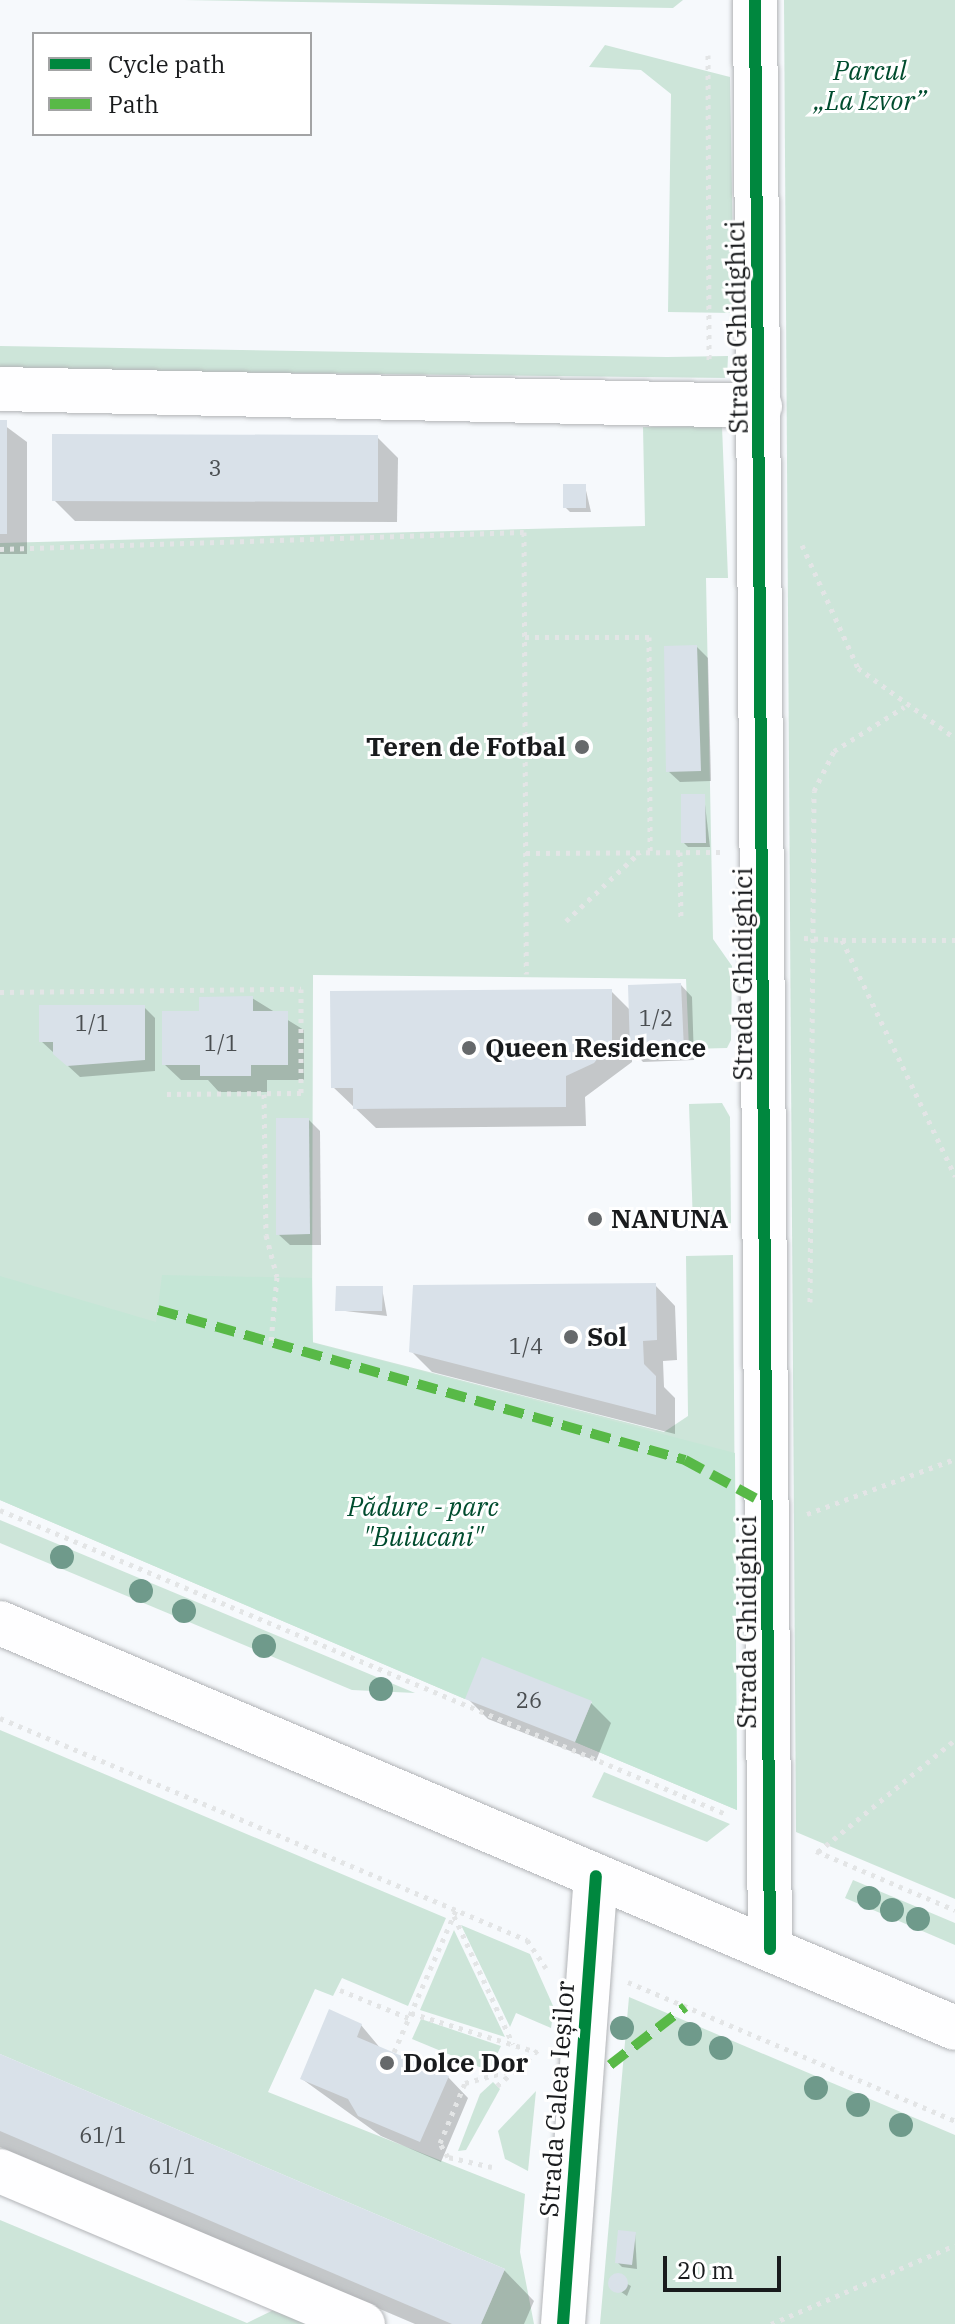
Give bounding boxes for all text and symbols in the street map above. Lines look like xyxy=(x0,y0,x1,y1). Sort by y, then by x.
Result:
legend xyxy=(32,32,312,136)
text: Cycle path xyxy=(108,48,225,80)
park label: Parcul „La Izvor” xyxy=(814,55,926,116)
text: Path xyxy=(108,88,159,120)
street label: Strada Ghidighici xyxy=(720,220,754,434)
house number: 3 xyxy=(208,455,222,481)
place label: Teren de Fotbal xyxy=(366,731,566,763)
marker: Teren de Fotbal xyxy=(573,738,591,756)
street label: Strada Ghidighici xyxy=(727,867,759,1081)
house number: 1/2 xyxy=(639,1005,673,1031)
house number: 1/1 xyxy=(75,1010,109,1036)
house number: 1/1 xyxy=(204,1030,238,1056)
place label: Queen Residence xyxy=(485,1032,706,1064)
marker: Queen Residence xyxy=(460,1039,478,1057)
place label: NANUNA xyxy=(611,1203,728,1235)
marker: NANUNA xyxy=(586,1210,604,1228)
place label: Sol xyxy=(587,1321,627,1353)
marker: Sol xyxy=(562,1328,580,1346)
house number: 1/4 xyxy=(509,1333,543,1359)
park label: Pădure - parc "Buiucani" xyxy=(347,1491,499,1552)
street label: Strada Ghidighici xyxy=(731,1515,763,1729)
house number: 26 xyxy=(516,1687,542,1713)
street label: Strada Calea Ieșilor xyxy=(533,1980,581,2218)
place label: Dolce Dor xyxy=(403,2047,528,2079)
marker: Dolce Dor xyxy=(378,2054,396,2072)
house number: 61/1 xyxy=(79,2122,127,2148)
house number: 61/1 xyxy=(148,2153,196,2179)
scale bar xyxy=(667,2240,785,2290)
text: 20 m xyxy=(677,2254,734,2286)

